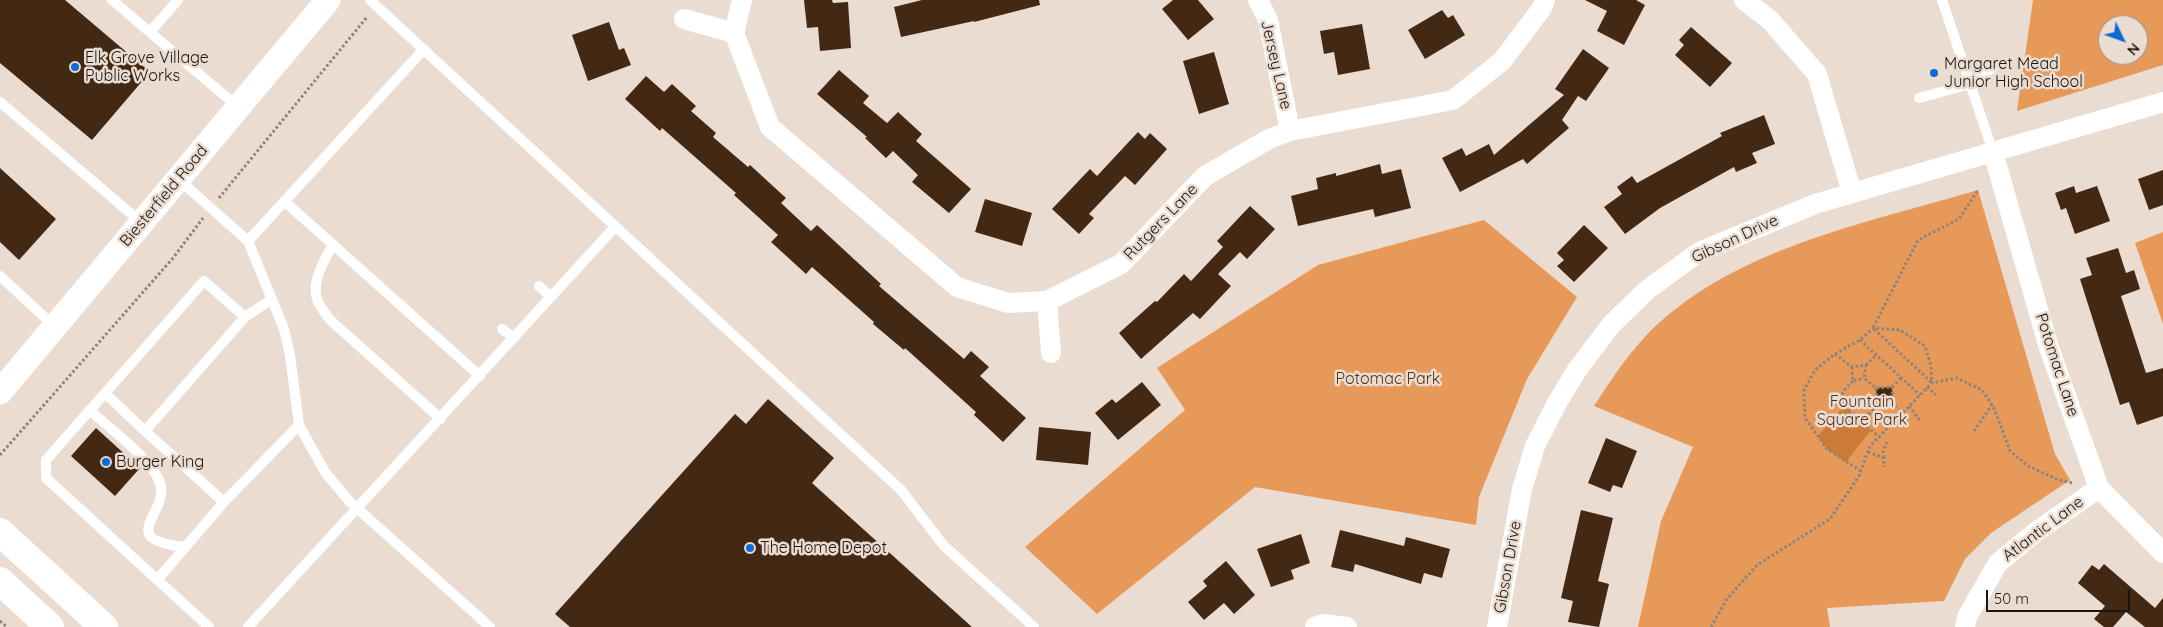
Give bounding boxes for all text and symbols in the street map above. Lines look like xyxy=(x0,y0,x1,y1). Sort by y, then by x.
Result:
north arrow xyxy=(2098,15,2148,65)
street label: Jersey Lane xyxy=(1256,19,1296,111)
text: N xyxy=(2123,40,2144,59)
place label: Elk Grove Village Public Works xyxy=(85,48,209,86)
place label: Margaret Mead Junior High School xyxy=(1944,54,2083,92)
marker: Elk Grove Village Public Works xyxy=(69,61,81,73)
marker: Margaret Mead Junior High School xyxy=(1928,67,1940,79)
street label: Biesterfield Road xyxy=(116,141,212,251)
street label: Rutgers Lane xyxy=(1120,180,1202,264)
street label: Gibson Drive xyxy=(1689,211,1781,267)
street label: Potomac Lane xyxy=(2031,311,2083,419)
park label: Potomac Park xyxy=(1336,369,1440,389)
park label: Fountain Square Park xyxy=(1817,392,1907,430)
place label: Burger King xyxy=(116,452,204,472)
marker: Burger King xyxy=(100,456,112,468)
street label: Atlantic Lane xyxy=(1999,492,2087,566)
street label: Gibson Drive xyxy=(1490,519,1526,615)
place label: The Home Depot xyxy=(760,538,887,558)
marker: The Home Depot xyxy=(744,542,756,554)
scale bar xyxy=(1988,580,2132,612)
text: 50 m xyxy=(1994,589,2029,608)

